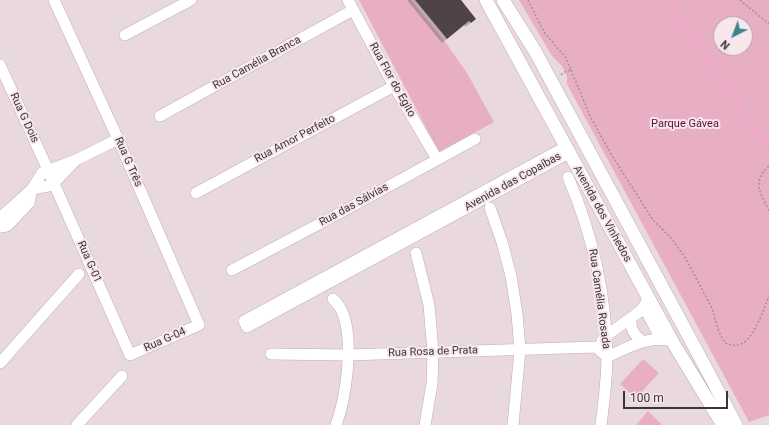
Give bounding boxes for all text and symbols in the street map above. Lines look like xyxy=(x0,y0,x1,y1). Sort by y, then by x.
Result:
north arrow xyxy=(713,16,753,56)
street label: Rua Camélia Branca xyxy=(211,33,303,93)
text: N xyxy=(718,37,733,52)
street label: Rua Flor do Egito xyxy=(366,40,418,120)
street label: Rua G Dois xyxy=(7,91,41,145)
street label: Rua Amor Perfeito xyxy=(252,112,338,166)
park label: Parque Gávea xyxy=(651,117,719,131)
street label: Rua G Três xyxy=(111,135,145,189)
street label: Avenida das Copaíbas xyxy=(462,150,564,214)
street label: Avenida dos Vinhedos xyxy=(570,163,634,265)
street label: Rua das Sálvías xyxy=(317,181,391,229)
street label: Rua G-01 xyxy=(74,239,104,285)
street label: Rua Camélia Rosada xyxy=(585,248,613,350)
street label: Rua G-04 xyxy=(142,325,188,355)
street label: Rua Rosa de Prata xyxy=(388,344,478,360)
scale bar xyxy=(625,383,730,409)
text: 100 m xyxy=(630,391,664,405)

